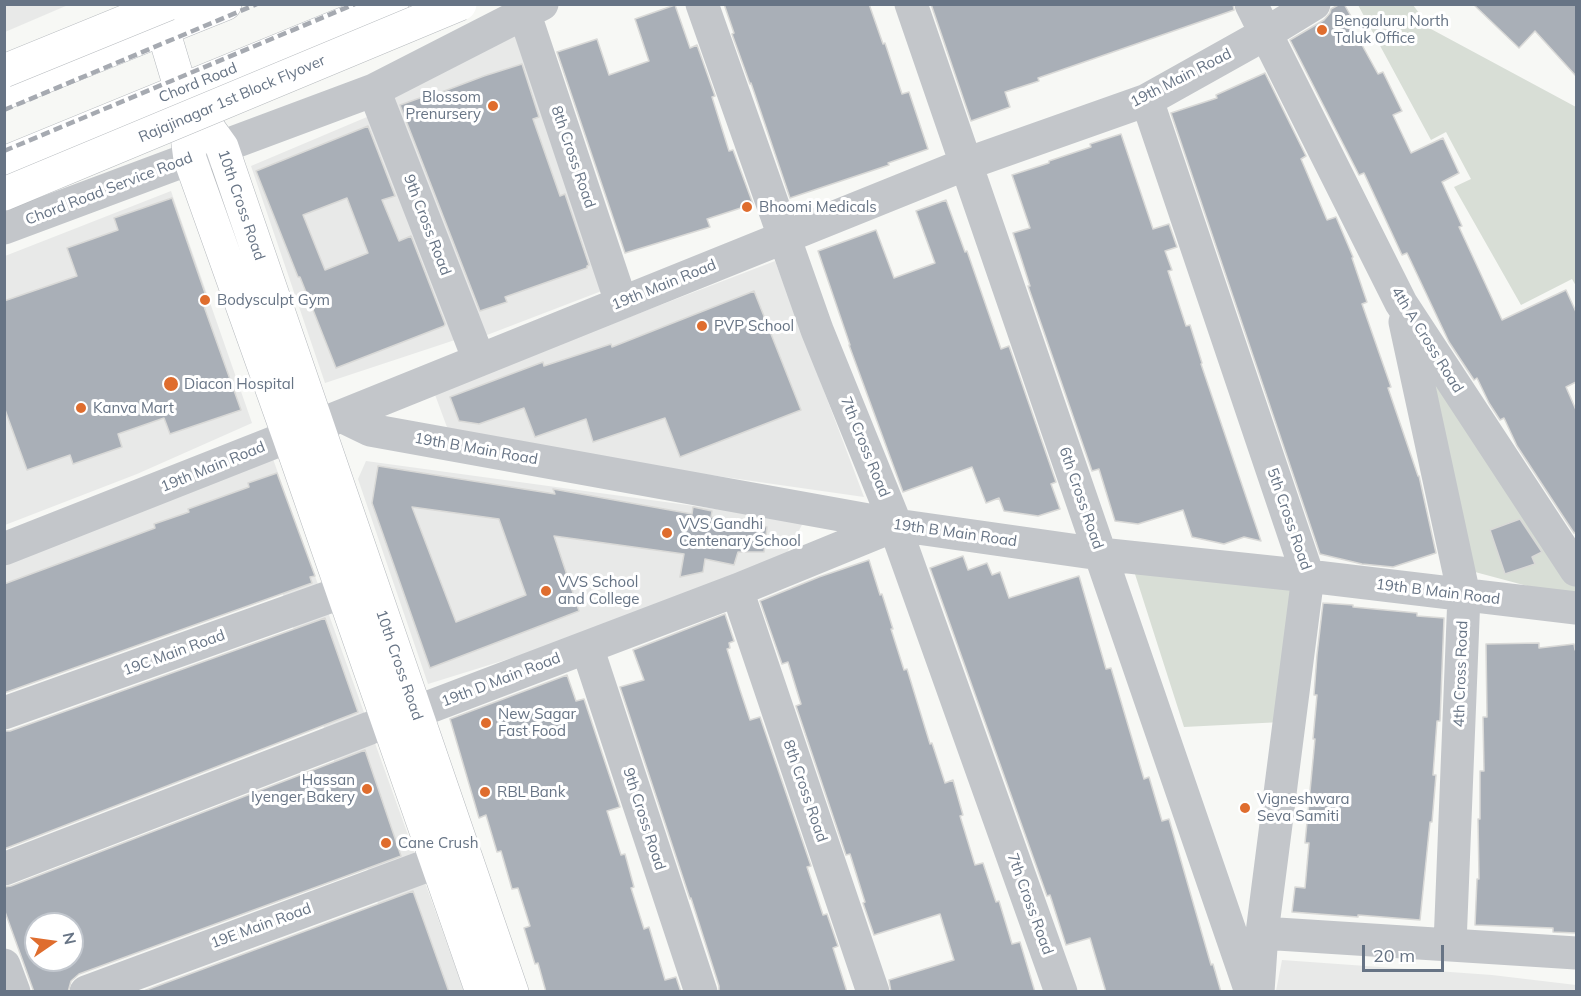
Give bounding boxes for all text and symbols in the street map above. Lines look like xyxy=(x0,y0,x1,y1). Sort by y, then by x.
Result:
place label: Bengaluru North Taluk Office xyxy=(1334,12,1449,47)
marker: Bengaluru North Taluk Office xyxy=(1315,23,1329,37)
street label: 19th Main Road xyxy=(1128,45,1234,111)
street label: Rajajinagar 1st Block Flyover xyxy=(136,51,328,147)
street label: Chord Road xyxy=(156,59,240,107)
place label: Blossom Prenursery xyxy=(406,88,481,123)
marker: Blossom Prenursery xyxy=(486,99,500,113)
street label: 8th Cross Road xyxy=(547,104,599,210)
street label: 10th Cross Road xyxy=(214,147,268,263)
street label: Chord Road Service Road xyxy=(23,149,195,229)
street label: 9th Cross Road xyxy=(399,172,455,278)
place label: Bhoomi Medicals xyxy=(759,198,877,216)
marker: Bhoomi Medicals xyxy=(740,200,754,214)
street label: 19th Main Road xyxy=(609,256,719,314)
street label: 4th A Cross Road xyxy=(1387,284,1467,396)
place label: Bodysculpt Gym xyxy=(217,291,330,309)
marker: Bodysculpt Gym xyxy=(198,293,212,307)
place label: PVP School xyxy=(714,317,794,335)
marker: PVP School xyxy=(695,319,709,333)
marker: Diacon Hospital xyxy=(162,375,180,393)
place label: Diacon Hospital xyxy=(184,375,294,393)
street label: 7th Cross Road xyxy=(837,394,893,500)
place label: Kanva Mart xyxy=(93,399,174,417)
marker: Kanva Mart xyxy=(74,401,88,415)
street label: 19th B Main Road xyxy=(413,429,539,469)
street label: 19th Main Road xyxy=(158,438,268,496)
street label: 6th Cross Road xyxy=(1055,445,1107,551)
street label: 5th Cross Road xyxy=(1263,466,1315,572)
place label: VVS Gandhi Centenary School xyxy=(679,515,801,550)
street label: 19th B Main Road xyxy=(892,515,1018,551)
marker: VVS Gandhi Centenary School xyxy=(660,526,674,540)
place label: VVS School and College xyxy=(558,573,640,608)
street label: 19th B Main Road xyxy=(1375,575,1501,609)
marker: VVS School and College xyxy=(539,584,553,598)
street label: 10th Cross Road xyxy=(372,607,426,723)
street label: 4th Cross Road xyxy=(1450,620,1472,728)
street label: 19C Main Road xyxy=(121,626,227,680)
street label: 19th D Main Road xyxy=(439,649,563,711)
place label: New Sagar Fast Food xyxy=(498,705,576,740)
marker: New Sagar Fast Food xyxy=(479,716,493,730)
street label: 8th Cross Road xyxy=(779,738,831,844)
street label: 9th Cross Road xyxy=(619,765,669,873)
place label: Hassan Iyenger Bakery xyxy=(251,771,355,806)
marker: Hassan Iyenger Bakery xyxy=(360,782,374,796)
place label: RBL Bank xyxy=(497,783,565,801)
marker: RBL Bank xyxy=(478,785,492,799)
place label: Vigneshwara Seva Samiti xyxy=(1257,790,1349,825)
marker: Vigneshwara Seva Samiti xyxy=(1238,801,1252,815)
place label: Cane Crush xyxy=(398,834,478,852)
marker: Cane Crush xyxy=(379,836,393,850)
street label: 7th Cross Road xyxy=(1003,851,1057,957)
street label: 19E Main Road xyxy=(208,899,314,953)
north arrow xyxy=(24,912,84,972)
text: N xyxy=(58,930,81,947)
scale bar xyxy=(1365,933,1448,971)
text: 20 m xyxy=(1373,944,1415,967)

